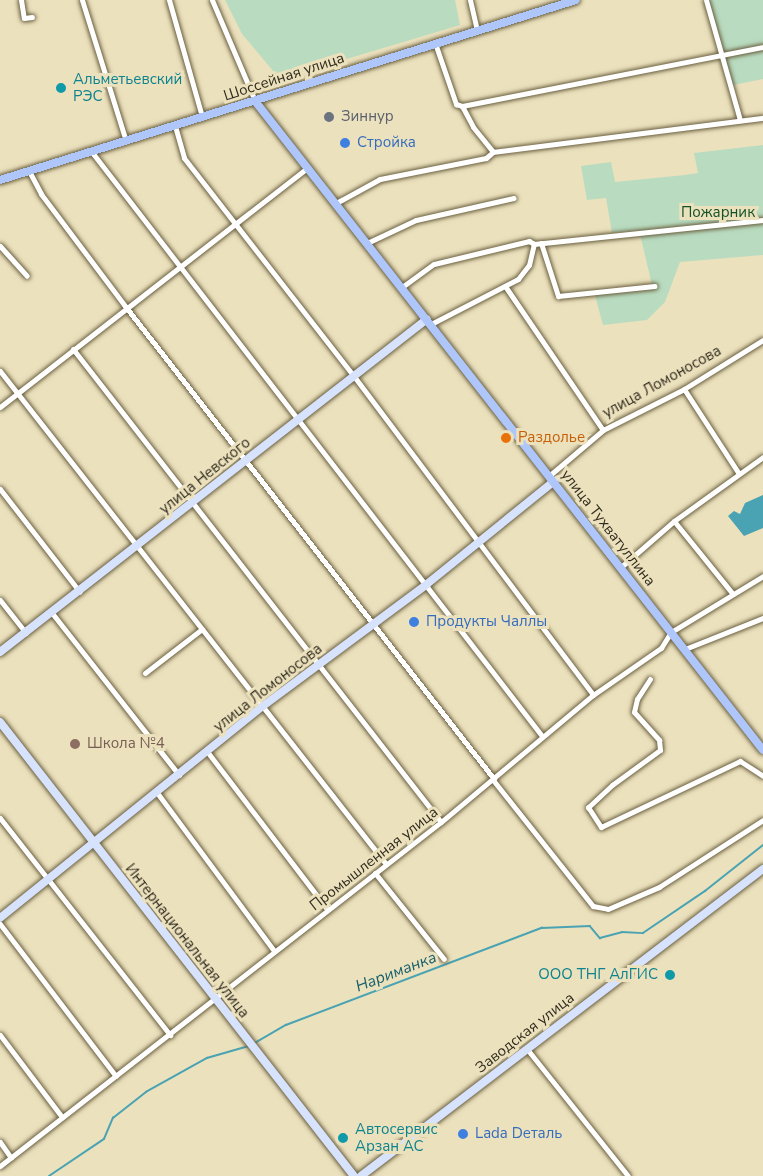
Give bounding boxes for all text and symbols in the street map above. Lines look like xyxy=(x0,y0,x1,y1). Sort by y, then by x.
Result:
street label: Шоссейная улица xyxy=(221,49,347,105)
place label: Альметьевский РЭС xyxy=(73,70,182,105)
marker: Альметьевский РЭС xyxy=(54,81,68,95)
place label: Зиннур xyxy=(341,108,394,126)
marker: Зиннур xyxy=(322,110,336,124)
place label: Стройка xyxy=(357,134,416,152)
marker: Стройка xyxy=(338,136,352,150)
park label: Пожарник xyxy=(681,204,755,222)
street label: улица Ломоносова xyxy=(600,342,724,422)
place label: Раздолье xyxy=(518,429,585,447)
marker: Раздолье xyxy=(499,431,513,445)
street label: улица Невского xyxy=(156,434,254,518)
street label: улица Тухватуллина xyxy=(557,466,659,590)
place label: Продукты Чаллы xyxy=(426,613,547,631)
marker: Продукты Чаллы xyxy=(407,615,421,629)
street label: улица Ломоносова xyxy=(210,640,326,736)
place label: Школа №4 xyxy=(87,735,165,753)
marker: Школа №4 xyxy=(68,737,82,751)
street label: Промышленная улица xyxy=(306,803,442,915)
street label: Интернациональная улица xyxy=(121,860,253,1022)
water label: Нариманка xyxy=(353,948,439,996)
place label: ООО ТНГ АлГИС xyxy=(538,966,658,984)
marker: ООО ТНГ АлГИС xyxy=(663,968,677,982)
street label: Заводская улица xyxy=(472,989,578,1077)
place label: Автосервис Арзан АС xyxy=(355,1120,438,1155)
place label: Lada Dеталь xyxy=(475,1125,562,1143)
marker: Lada Dеталь xyxy=(456,1127,470,1141)
marker: Автосервис Арзан АС xyxy=(336,1131,350,1145)

